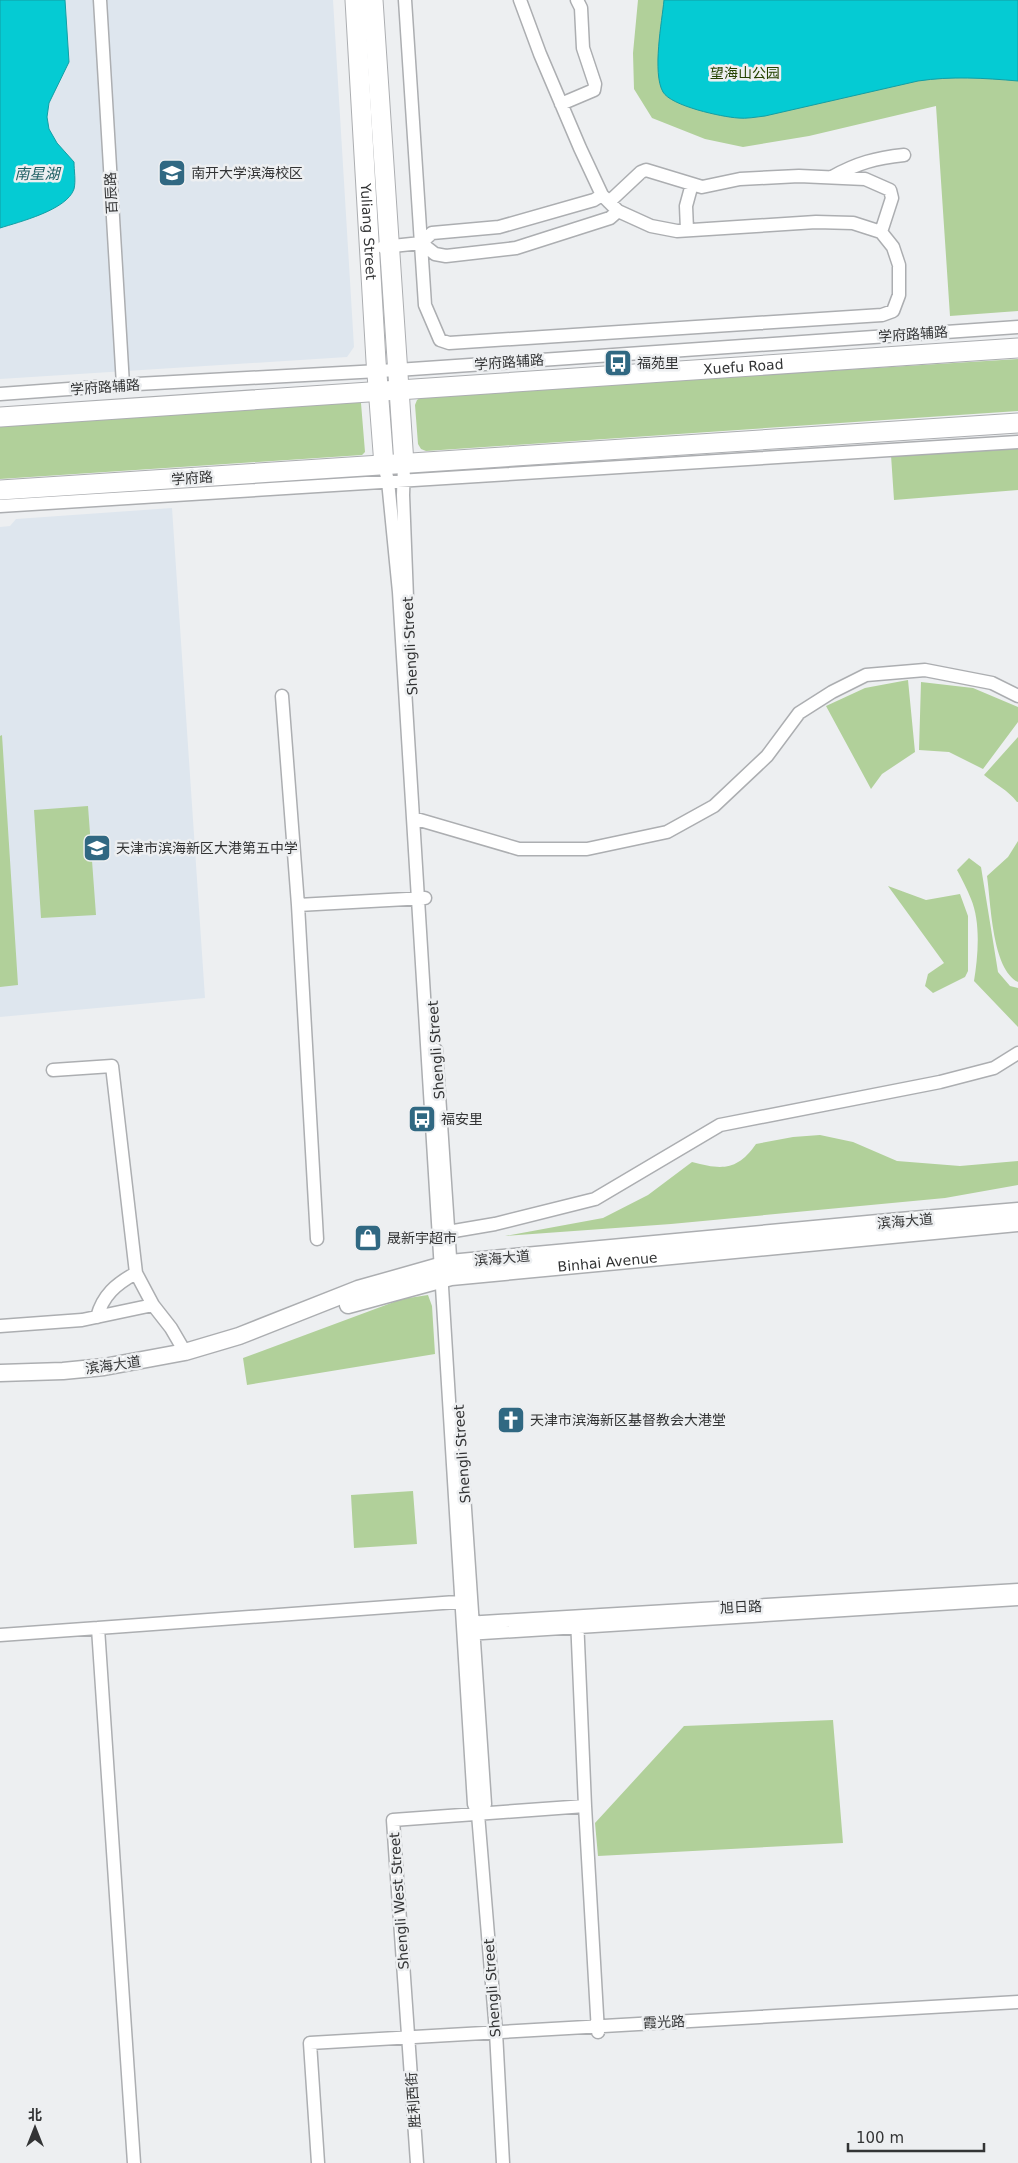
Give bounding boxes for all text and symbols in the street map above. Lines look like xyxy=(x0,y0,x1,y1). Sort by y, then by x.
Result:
park label: 望海山公园 xyxy=(710,65,780,81)
school or university icon: 南开大学滨海校区 xyxy=(157,158,187,188)
water label: 南星湖 xyxy=(14,165,61,183)
place label: 南开大学滨海校区 xyxy=(191,165,303,181)
street label: 百辰路 xyxy=(102,172,120,214)
street label: Yuliang Street xyxy=(358,182,379,281)
street label: 学府路辅路 xyxy=(878,324,948,344)
bus stop icon: 福苑里 xyxy=(603,348,633,378)
street label: 学府路辅路 xyxy=(474,352,544,372)
place label: 福苑里 xyxy=(637,355,679,371)
street label: Xuefu Road xyxy=(703,356,784,377)
street label: 学府路辅路 xyxy=(70,377,140,397)
street label: 学府路 xyxy=(170,469,214,487)
street label: Shengli Street xyxy=(399,596,421,696)
school or university icon: 天津市滨海新区大港第五中学 xyxy=(82,833,112,863)
place label: 天津市滨海新区大港第五中学 xyxy=(116,840,298,856)
street label: Shengli Street xyxy=(425,1000,447,1100)
bus stop icon: 福安里 xyxy=(407,1104,437,1134)
place label: 福安里 xyxy=(441,1111,483,1127)
street label: 滨海大道 xyxy=(876,1211,934,1231)
shop icon: 晟新宇超市 xyxy=(353,1223,383,1253)
place label: 晟新宇超市 xyxy=(387,1230,457,1246)
street label: 滨海大道 xyxy=(473,1248,531,1268)
street label: Binhai Avenue xyxy=(557,1249,658,1275)
street label: 滨海大道 xyxy=(84,1353,142,1377)
street label: Shengli Street xyxy=(451,1404,473,1504)
church icon: 天津市滨海新区基督教会大港堂 xyxy=(496,1405,526,1435)
place label: 天津市滨海新区基督教会大港堂 xyxy=(530,1412,726,1428)
street label: 旭日路 xyxy=(720,1598,762,1616)
street label: Shengli West Street xyxy=(386,1831,412,1970)
street label: Shengli Street xyxy=(481,1938,503,2038)
street label: 霞光路 xyxy=(643,2013,685,2031)
street label: 胜利西街 xyxy=(403,2072,423,2128)
north arrow xyxy=(10,2103,60,2153)
text: 北 xyxy=(28,2107,42,2123)
scale bar xyxy=(848,2120,984,2152)
text: 100 m xyxy=(856,2129,904,2147)

